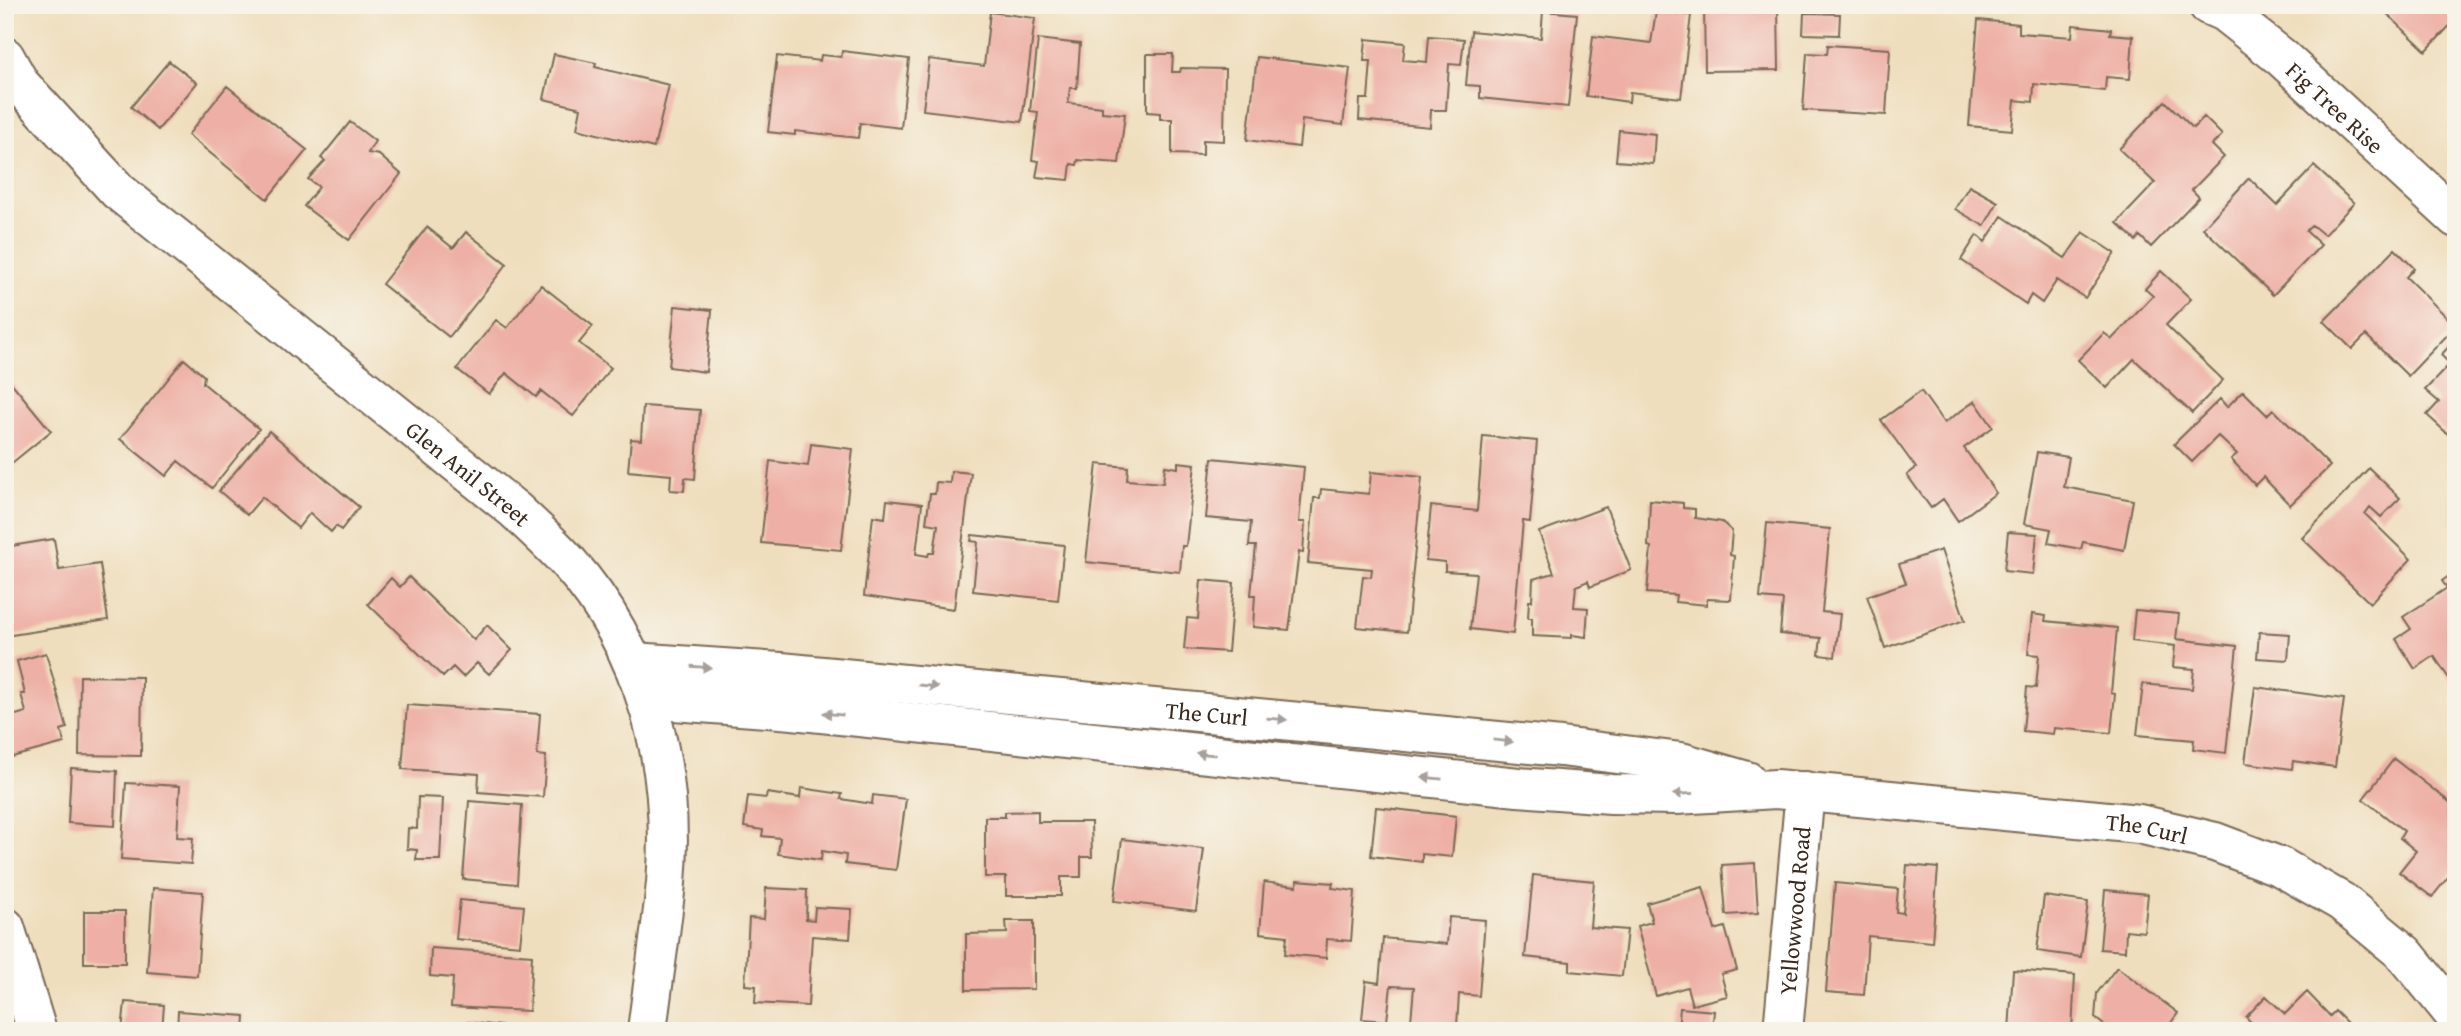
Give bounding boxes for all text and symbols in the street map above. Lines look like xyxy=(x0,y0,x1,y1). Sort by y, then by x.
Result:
street label: Fig Tree Rise xyxy=(2279,53,2392,161)
street label: Glen Anil Street xyxy=(399,412,538,533)
one-way arrow xyxy=(691,661,713,672)
one-way arrow xyxy=(917,681,939,692)
street label: The Curl xyxy=(1164,693,1249,733)
one-way arrow xyxy=(822,708,844,719)
one-way arrow xyxy=(1266,714,1288,725)
one-way arrow xyxy=(1492,736,1514,747)
one-way arrow xyxy=(1194,748,1216,759)
one-way arrow xyxy=(1421,773,1443,784)
one-way arrow xyxy=(1672,788,1694,799)
street label: The Curl xyxy=(2105,804,2191,852)
street label: Yellowwood Road xyxy=(1770,824,1818,996)

